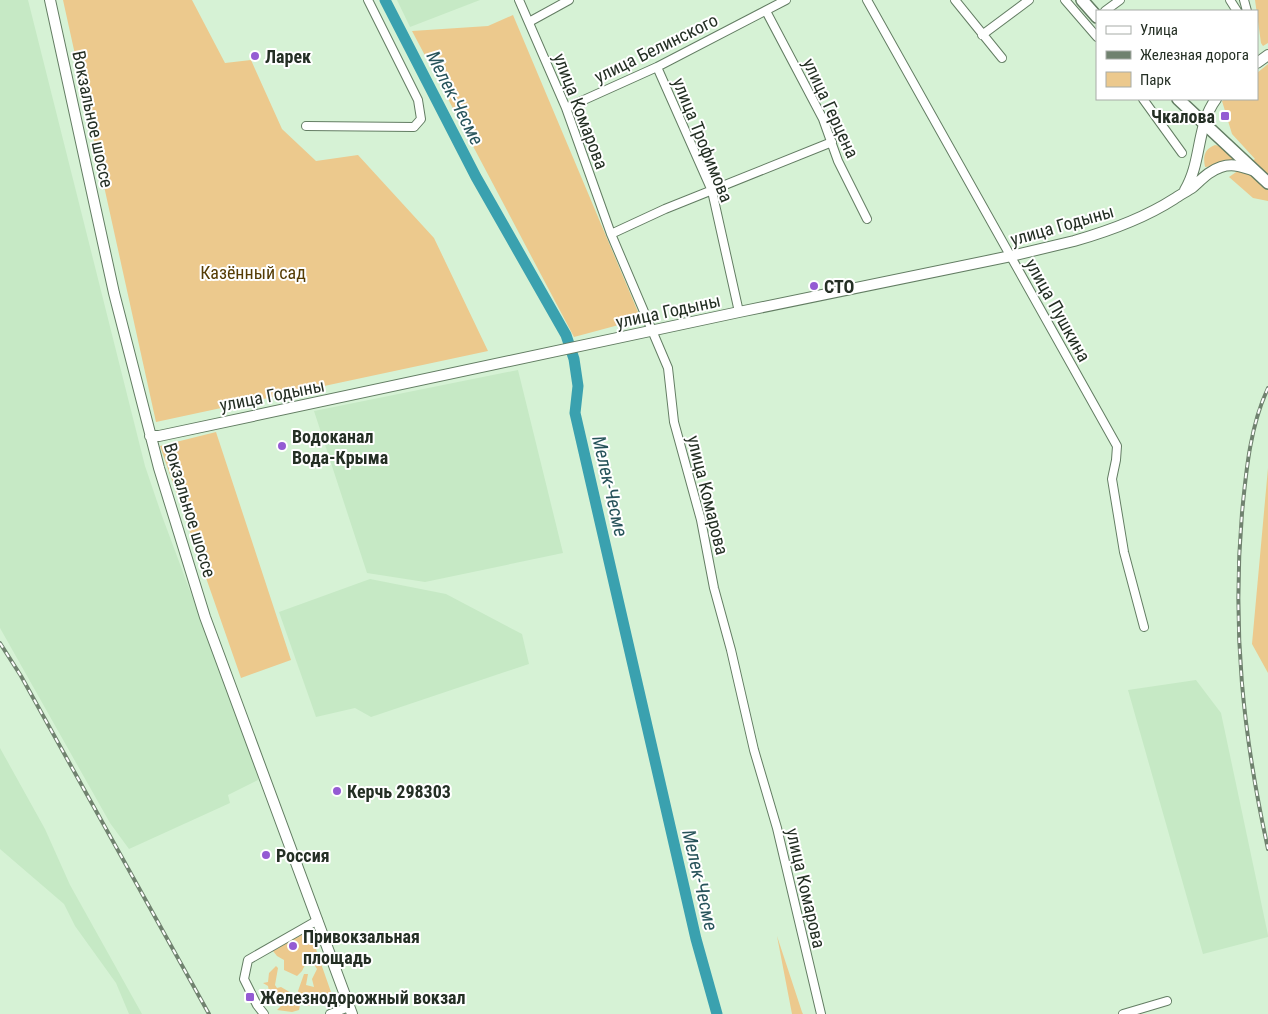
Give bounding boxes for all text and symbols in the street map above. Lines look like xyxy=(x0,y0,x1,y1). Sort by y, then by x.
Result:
street label: улица Белинского xyxy=(591,9,721,87)
legend xyxy=(1096,10,1258,100)
text: Улица xyxy=(1140,21,1178,39)
place label: Ларек xyxy=(265,46,311,67)
text: Железная дорога xyxy=(1140,46,1249,64)
water label: Мелек-Чесме xyxy=(421,47,489,149)
street label: Вокзальное шоссе xyxy=(68,49,118,189)
marker: Ларек xyxy=(249,50,261,62)
street label: улица Комарова xyxy=(549,50,613,172)
street label: улица Герцена xyxy=(799,55,863,161)
text: Парк xyxy=(1140,71,1171,89)
street label: улица Трофимова xyxy=(668,75,738,205)
place label: Чкалова xyxy=(1151,106,1215,127)
marker: Чкалова xyxy=(1219,110,1231,122)
street label: улица Годыны xyxy=(1008,200,1116,250)
street label: улица Пушкина xyxy=(1021,255,1095,365)
park label: Казённый сад xyxy=(200,262,306,283)
place label: СТО xyxy=(824,276,855,297)
marker: СТО xyxy=(808,280,820,292)
street label: улица Годыны xyxy=(614,290,722,332)
street label: улица Годыны xyxy=(218,375,326,415)
place label: Водоканал Вода-Крыма xyxy=(292,426,388,468)
water label: Мелек-Чесме xyxy=(587,433,633,539)
street label: улица Комарова xyxy=(683,433,733,557)
street label: Вокзальное шоссе xyxy=(160,440,220,580)
marker: Водоканал Вода-Крыма xyxy=(276,440,288,452)
place label: Керчь 298303 xyxy=(347,781,451,802)
marker: Керчь 298303 xyxy=(331,785,343,797)
street label: улица Комарова xyxy=(782,826,830,950)
water label: Мелек-Чесме xyxy=(677,827,723,933)
place label: Россия xyxy=(276,845,330,866)
marker: Россия xyxy=(260,849,272,861)
place label: Привокзальная площадь xyxy=(303,926,420,968)
marker: Привокзальная площадь xyxy=(287,940,299,952)
place label: Железнодорожный вокзал xyxy=(260,987,466,1008)
marker: Железнодорожный вокзал xyxy=(244,991,256,1003)

